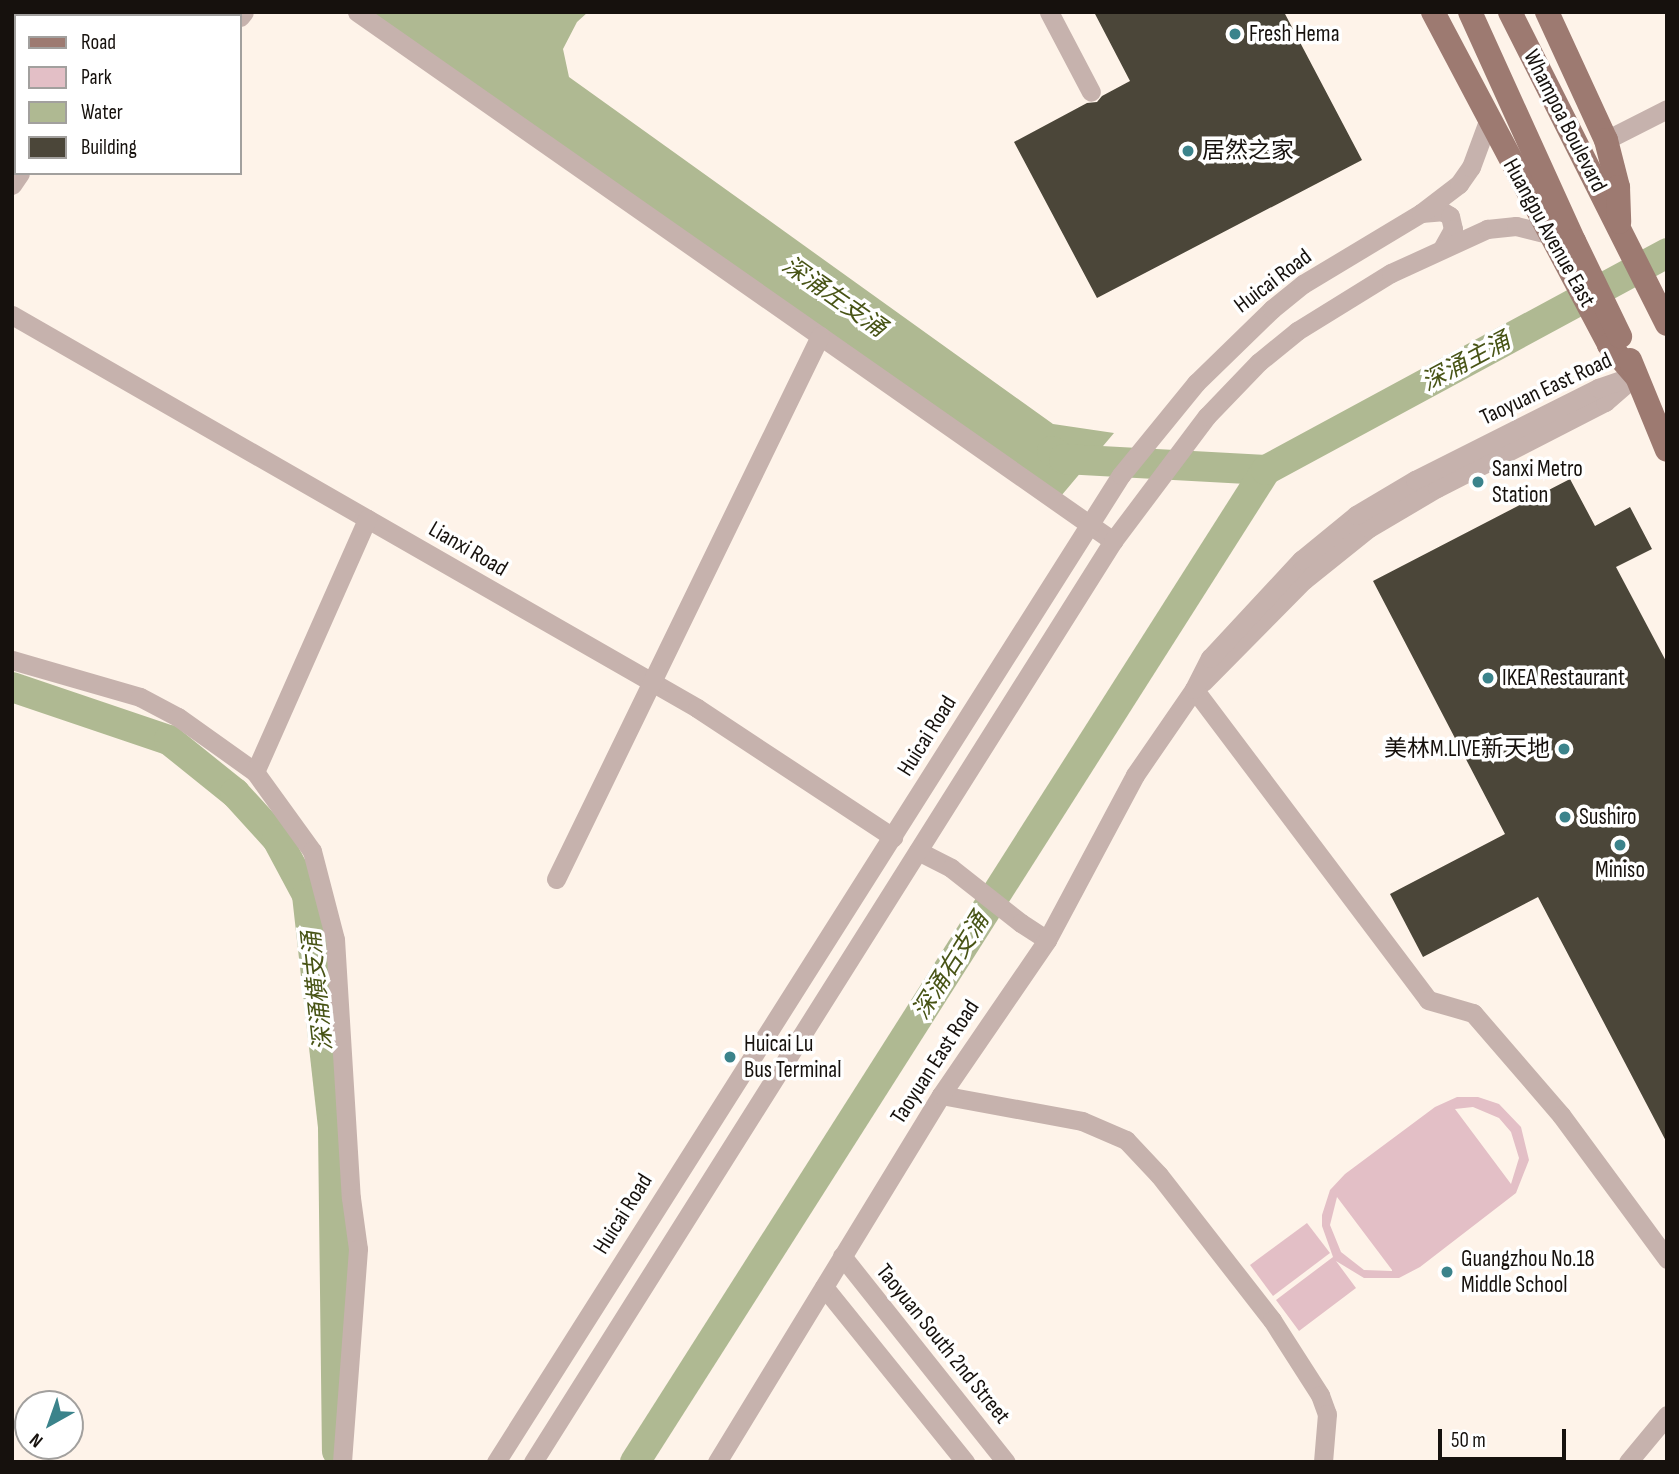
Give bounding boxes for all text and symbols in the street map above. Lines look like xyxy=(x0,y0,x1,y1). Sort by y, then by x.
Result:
legend xyxy=(14,14,242,175)
place label: Fresh Hema xyxy=(1249,20,1339,48)
marker: Fresh Hema xyxy=(1227,26,1243,42)
text: Road xyxy=(81,30,116,55)
street label: Whampoa Boulevard xyxy=(1517,45,1613,197)
text: Park xyxy=(81,65,112,90)
text: Water xyxy=(81,100,123,125)
text: Building xyxy=(81,135,137,160)
place label: 居然之家 xyxy=(1202,137,1294,165)
marker: 居然之家 xyxy=(1180,143,1196,159)
street label: Huangpu Avenue East xyxy=(1497,154,1601,312)
street label: Huicai Road xyxy=(1229,243,1317,319)
water label: 深涌左支涌 xyxy=(777,251,891,343)
water label: 深涌主涌 xyxy=(1417,327,1515,397)
street label: Taoyuan East Road xyxy=(1476,346,1616,432)
place label: Sanxi Metro Station xyxy=(1492,455,1583,509)
marker: Sanxi Metro Station xyxy=(1470,474,1486,490)
street label: Lianxi Road xyxy=(424,515,512,583)
place label: IKEA Restaurant xyxy=(1502,664,1625,692)
marker: IKEA Restaurant xyxy=(1480,670,1496,686)
street label: Huicai Road xyxy=(892,691,962,781)
place label: 美林M.LIVE新天地 xyxy=(1384,735,1550,763)
marker: 美林M.LIVE新天地 xyxy=(1556,741,1572,757)
place label: Sushiro xyxy=(1579,803,1637,831)
marker: Sushiro xyxy=(1557,809,1573,825)
marker: Miniso xyxy=(1612,837,1628,853)
place label: Miniso xyxy=(1595,856,1645,884)
water label: 深涌右支涌 xyxy=(907,907,995,1025)
water label: 深涌横支涌 xyxy=(297,930,339,1052)
street label: Taoyuan East Road xyxy=(885,995,985,1129)
place label: Huicai Lu Bus Terminal xyxy=(744,1030,841,1084)
marker: Huicai Lu Bus Terminal xyxy=(722,1049,738,1065)
street label: Huicai Road xyxy=(588,1169,658,1259)
place label: Guangzhou No.18 Middle School xyxy=(1461,1245,1595,1299)
street label: Taoyuan South 2nd Street xyxy=(870,1259,1016,1429)
marker: Guangzhou No.18 Middle School xyxy=(1439,1264,1455,1280)
north arrow xyxy=(14,1390,84,1460)
scale bar xyxy=(1441,1414,1569,1458)
text: N xyxy=(25,1428,48,1452)
text: 50 m xyxy=(1451,1428,1486,1453)

